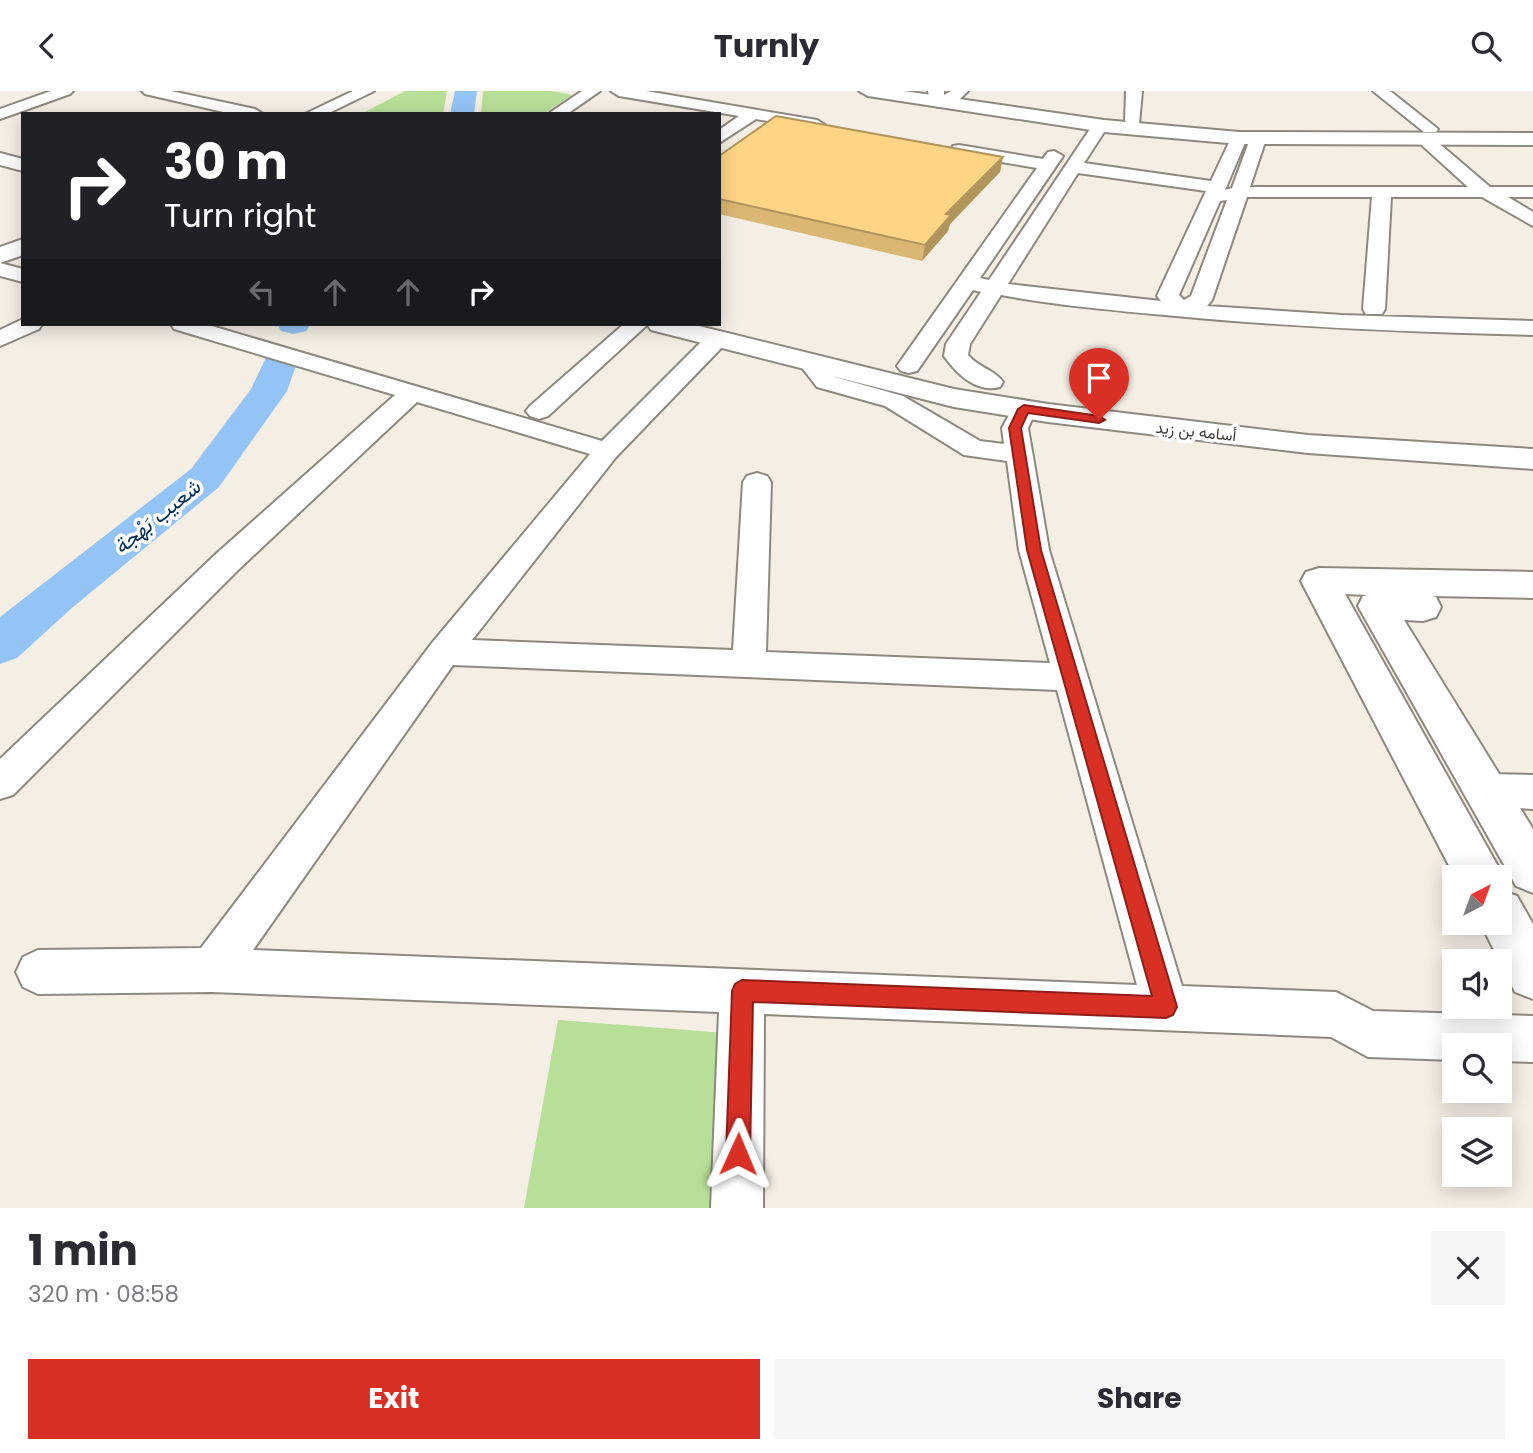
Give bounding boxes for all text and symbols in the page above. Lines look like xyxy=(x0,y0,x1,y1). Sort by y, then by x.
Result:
text: Turnly xyxy=(714,23,819,68)
icon: back xyxy=(28,27,66,65)
icon: search xyxy=(1467,27,1505,65)
text: 30 m xyxy=(164,128,288,196)
icon: right xyxy=(49,140,140,231)
text: Turn right xyxy=(164,193,316,238)
icon: left xyxy=(243,273,281,311)
icon: ahead xyxy=(316,273,354,311)
icon: ahead xyxy=(389,273,427,311)
icon: right xyxy=(462,273,500,311)
pin xyxy=(1069,348,1129,420)
icon: arrive xyxy=(1080,359,1118,397)
street label: أسامه بن زيد xyxy=(1154,416,1238,447)
water label: شعيب بَهْجة xyxy=(107,472,206,561)
north arrow xyxy=(1442,865,1512,935)
map controls xyxy=(1442,865,1512,1187)
button: sound xyxy=(1442,949,1512,1019)
button: search xyxy=(1442,1033,1512,1103)
position arrow xyxy=(701,1117,775,1191)
button: layers xyxy=(1442,1117,1512,1187)
text: 1 min xyxy=(28,1221,138,1280)
button: close xyxy=(1431,1231,1505,1305)
text: 320 m · 08:58 xyxy=(28,1278,179,1310)
button: Exit xyxy=(28,1359,760,1439)
button: Share xyxy=(774,1359,1505,1439)

